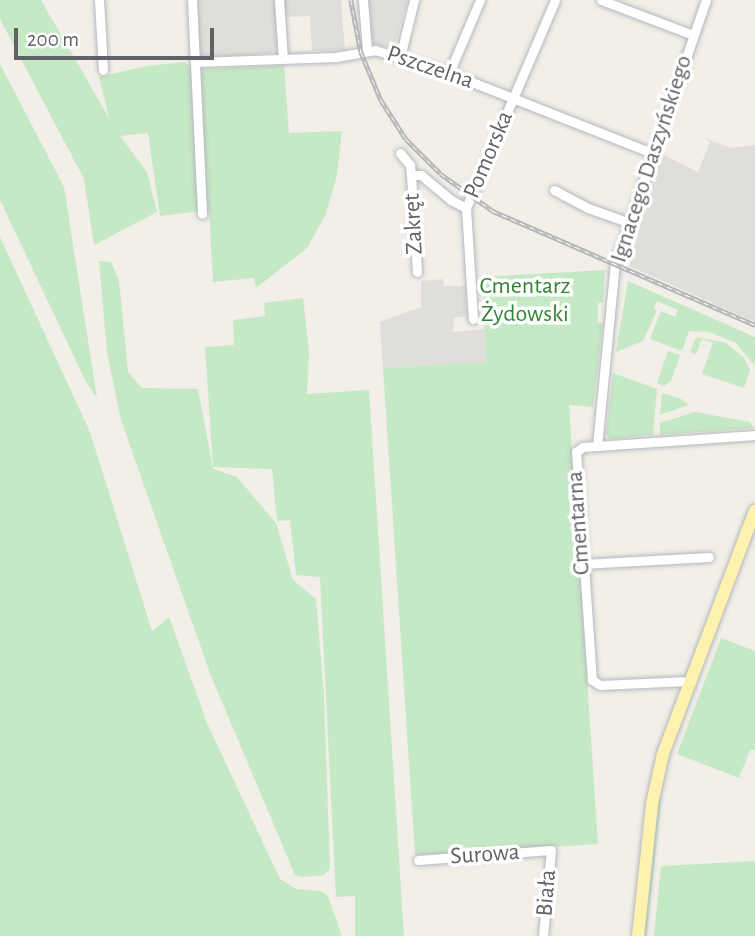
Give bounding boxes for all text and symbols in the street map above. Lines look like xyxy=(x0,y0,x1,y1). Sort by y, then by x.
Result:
scale bar xyxy=(18,14,217,58)
text: 200 m xyxy=(27,29,79,50)
street label: Pszczelna xyxy=(383,40,477,96)
street label: Ignacego Daszyńskiego xyxy=(605,52,699,266)
street label: Pomorska xyxy=(458,107,520,203)
street label: Zakręt xyxy=(398,193,430,255)
park label: Cmentarz Żydowski xyxy=(480,273,570,329)
street label: Cmentarna xyxy=(561,470,597,576)
street label: Surowa xyxy=(449,838,521,872)
street label: Biała xyxy=(531,868,563,918)

